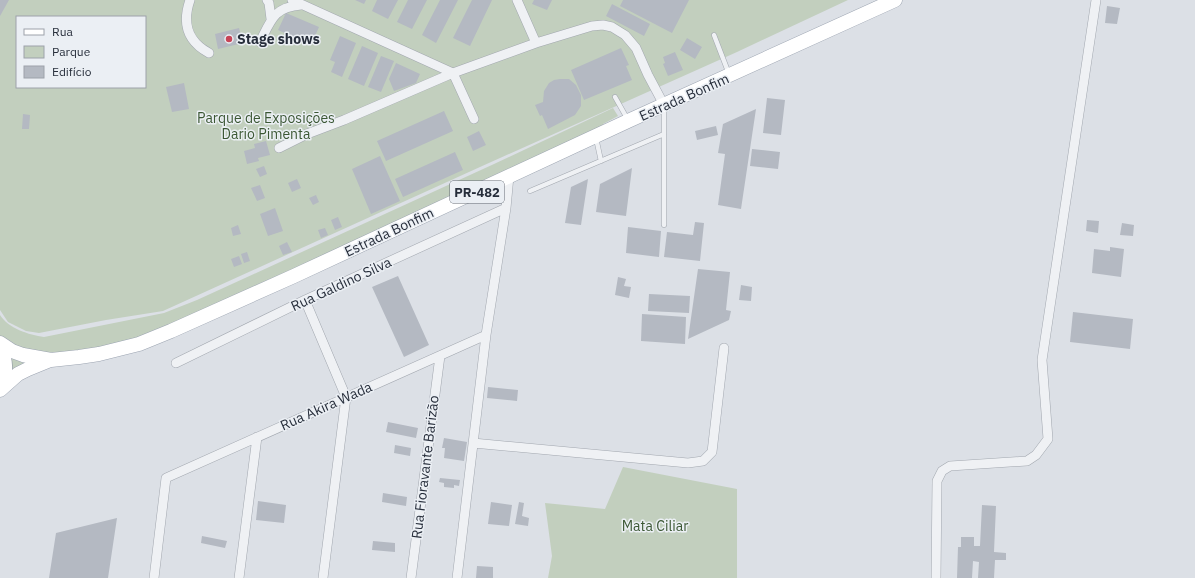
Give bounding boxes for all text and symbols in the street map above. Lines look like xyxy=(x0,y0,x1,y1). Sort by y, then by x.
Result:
legend xyxy=(16,16,146,88)
text: Rua xyxy=(52,24,73,39)
place label: Stage shows xyxy=(237,30,320,48)
marker: Stage shows xyxy=(224,34,234,44)
text: Parque xyxy=(52,44,91,59)
text: Edifício xyxy=(52,64,92,79)
street label: Estrada Bonfim xyxy=(636,69,732,125)
park label: Parque de Exposições Dario Pimenta xyxy=(197,109,335,143)
road number: PR-482 xyxy=(450,181,504,203)
street label: Estrada Bonfim xyxy=(342,203,436,261)
street label: Rua Galdino Silva xyxy=(288,253,395,315)
street label: Rua Akira Wada xyxy=(277,377,375,434)
street label: Rua Fioravante Barizão xyxy=(407,394,443,540)
park label: Mata Ciliar xyxy=(622,517,688,535)

